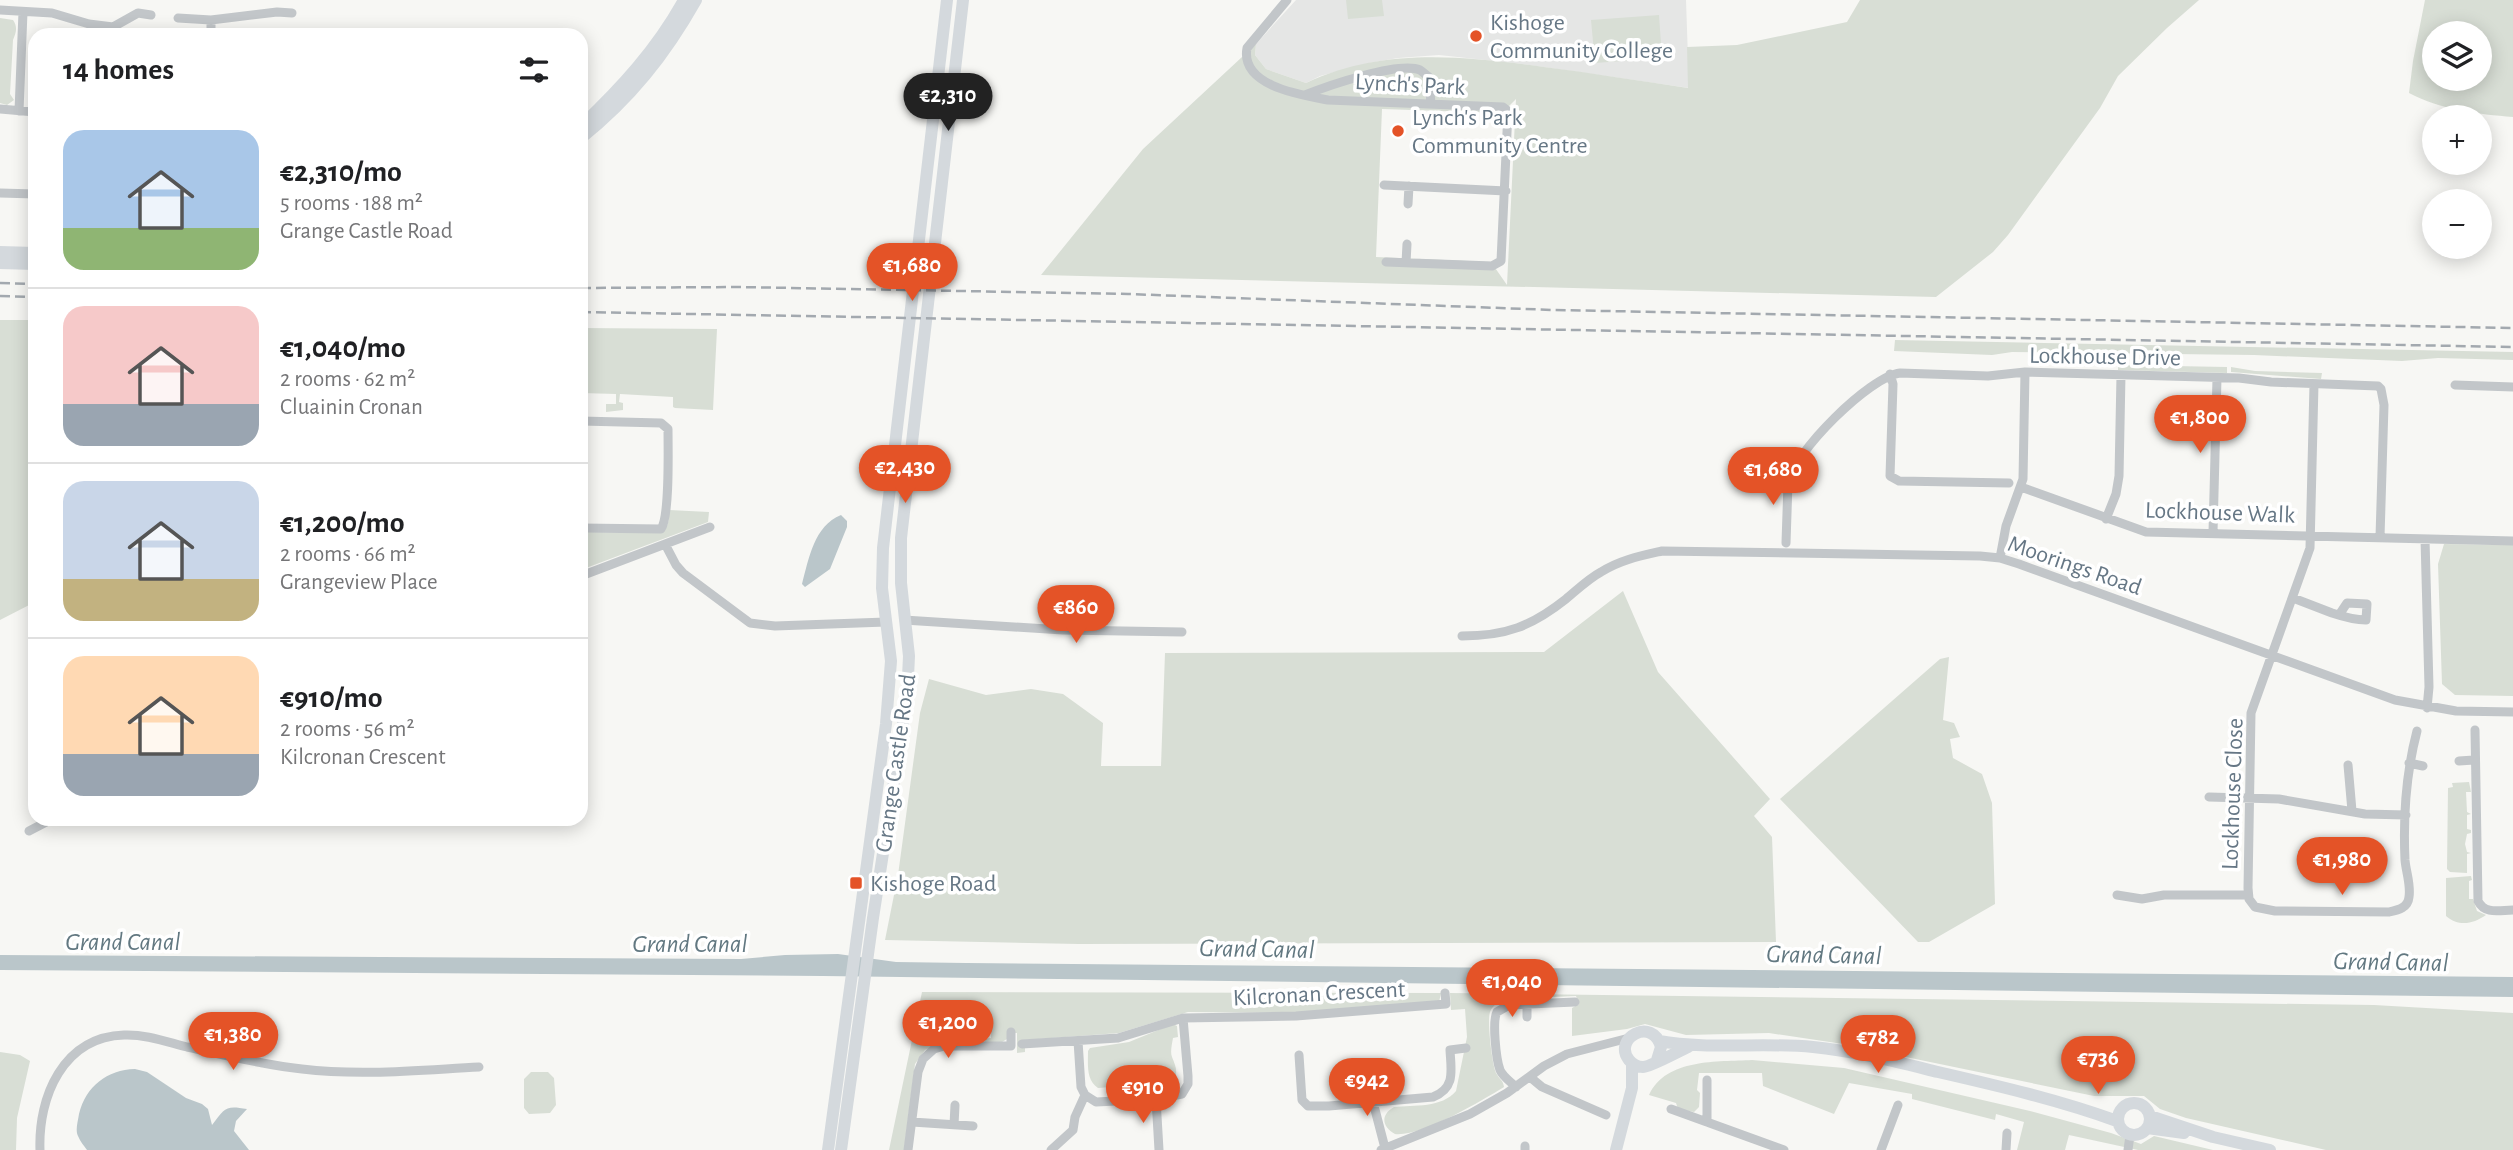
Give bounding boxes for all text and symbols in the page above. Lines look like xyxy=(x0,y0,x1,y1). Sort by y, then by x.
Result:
place label: Kishoge Community College xyxy=(1490,11,1673,63)
map controls xyxy=(2422,21,2492,259)
button: layers xyxy=(2422,21,2492,91)
marker: Kishoge Community College xyxy=(1468,28,1484,44)
icon: filters xyxy=(515,51,553,89)
text: 14 homes xyxy=(63,55,174,85)
street label: Lynch's Park xyxy=(1354,70,1466,100)
pin: €2,310 xyxy=(891,74,1005,133)
text: €2,310 xyxy=(919,84,977,107)
button: + xyxy=(2422,105,2492,175)
place label: Lynch's Park Community Centre xyxy=(1412,106,1588,158)
marker: Lynch's Park Community Centre xyxy=(1390,123,1406,139)
text: €2,310/mo xyxy=(280,157,402,187)
icon: home xyxy=(119,158,203,242)
button: − xyxy=(2422,189,2492,259)
text: 5 rooms · 188 m² xyxy=(280,192,423,215)
text: Grange Castle Road xyxy=(280,220,453,243)
pin: €1,680 xyxy=(855,244,969,303)
text: €1,680 xyxy=(883,254,941,277)
text: €1,040/mo xyxy=(280,333,406,363)
icon: home xyxy=(119,334,203,418)
street label: Lockhouse Drive xyxy=(2029,344,2181,370)
text: 2 rooms · 62 m² xyxy=(280,368,415,391)
text: Cluainin Cronan xyxy=(280,396,423,419)
pin: €1,800 xyxy=(2143,396,2257,455)
text: €1,800 xyxy=(2170,406,2230,429)
pin: €2,430 xyxy=(848,446,962,505)
pin: €1,680 xyxy=(1716,448,1830,507)
text: €2,430 xyxy=(875,456,935,479)
text: €1,680 xyxy=(1744,458,1802,481)
street label: Lockhouse Walk xyxy=(2145,498,2295,528)
text: €1,200/mo xyxy=(280,508,405,538)
icon: home xyxy=(119,509,203,593)
street label: Moorings Road xyxy=(2005,532,2145,600)
text: 2 rooms · 66 m² xyxy=(280,543,416,566)
text: Grangeview Place xyxy=(280,571,438,594)
pin: €860 xyxy=(1035,586,1117,645)
text: €860 xyxy=(1053,596,1099,619)
street label: Grange Castle Road xyxy=(872,672,920,854)
text: €910/mo xyxy=(280,683,382,713)
icon: home xyxy=(119,684,203,768)
text: 2 rooms · 56 m² xyxy=(280,718,414,741)
street label: Lockhouse Close xyxy=(2218,718,2248,870)
text: Kilcronan Crescent xyxy=(280,746,446,769)
pin: €1,980 xyxy=(2285,838,2399,897)
text: €1,980 xyxy=(2313,848,2371,871)
place label: Kishoge Road xyxy=(870,872,997,896)
marker: Kishoge Road xyxy=(848,875,864,891)
water label: Grand Canal xyxy=(65,929,181,955)
water label: Grand Canal xyxy=(632,931,748,957)
water label: Grand Canal xyxy=(1199,935,1315,963)
water label: Grand Canal xyxy=(1766,941,1882,969)
water label: Grand Canal xyxy=(2333,948,2449,976)
pin: €1,040 xyxy=(1455,960,1569,1019)
text: €1,040 xyxy=(1482,970,1542,993)
street label: Kilcronan Crescent xyxy=(1232,977,1406,1011)
pin: €1,200 xyxy=(891,1000,1005,1060)
text: €1,200 xyxy=(918,1011,978,1034)
pin: €1,380 xyxy=(176,1012,290,1072)
pin: €782 xyxy=(1837,1016,1919,1075)
text: €1,380 xyxy=(204,1023,262,1046)
text: €782 xyxy=(1857,1026,1899,1049)
pin: €736 xyxy=(2057,1036,2139,1096)
text: €736 xyxy=(2077,1047,2119,1070)
pin: €942 xyxy=(1326,1058,1408,1118)
pin: €910 xyxy=(1102,1066,1184,1125)
text: €942 xyxy=(1345,1069,1389,1092)
text: €910 xyxy=(1122,1076,1164,1099)

